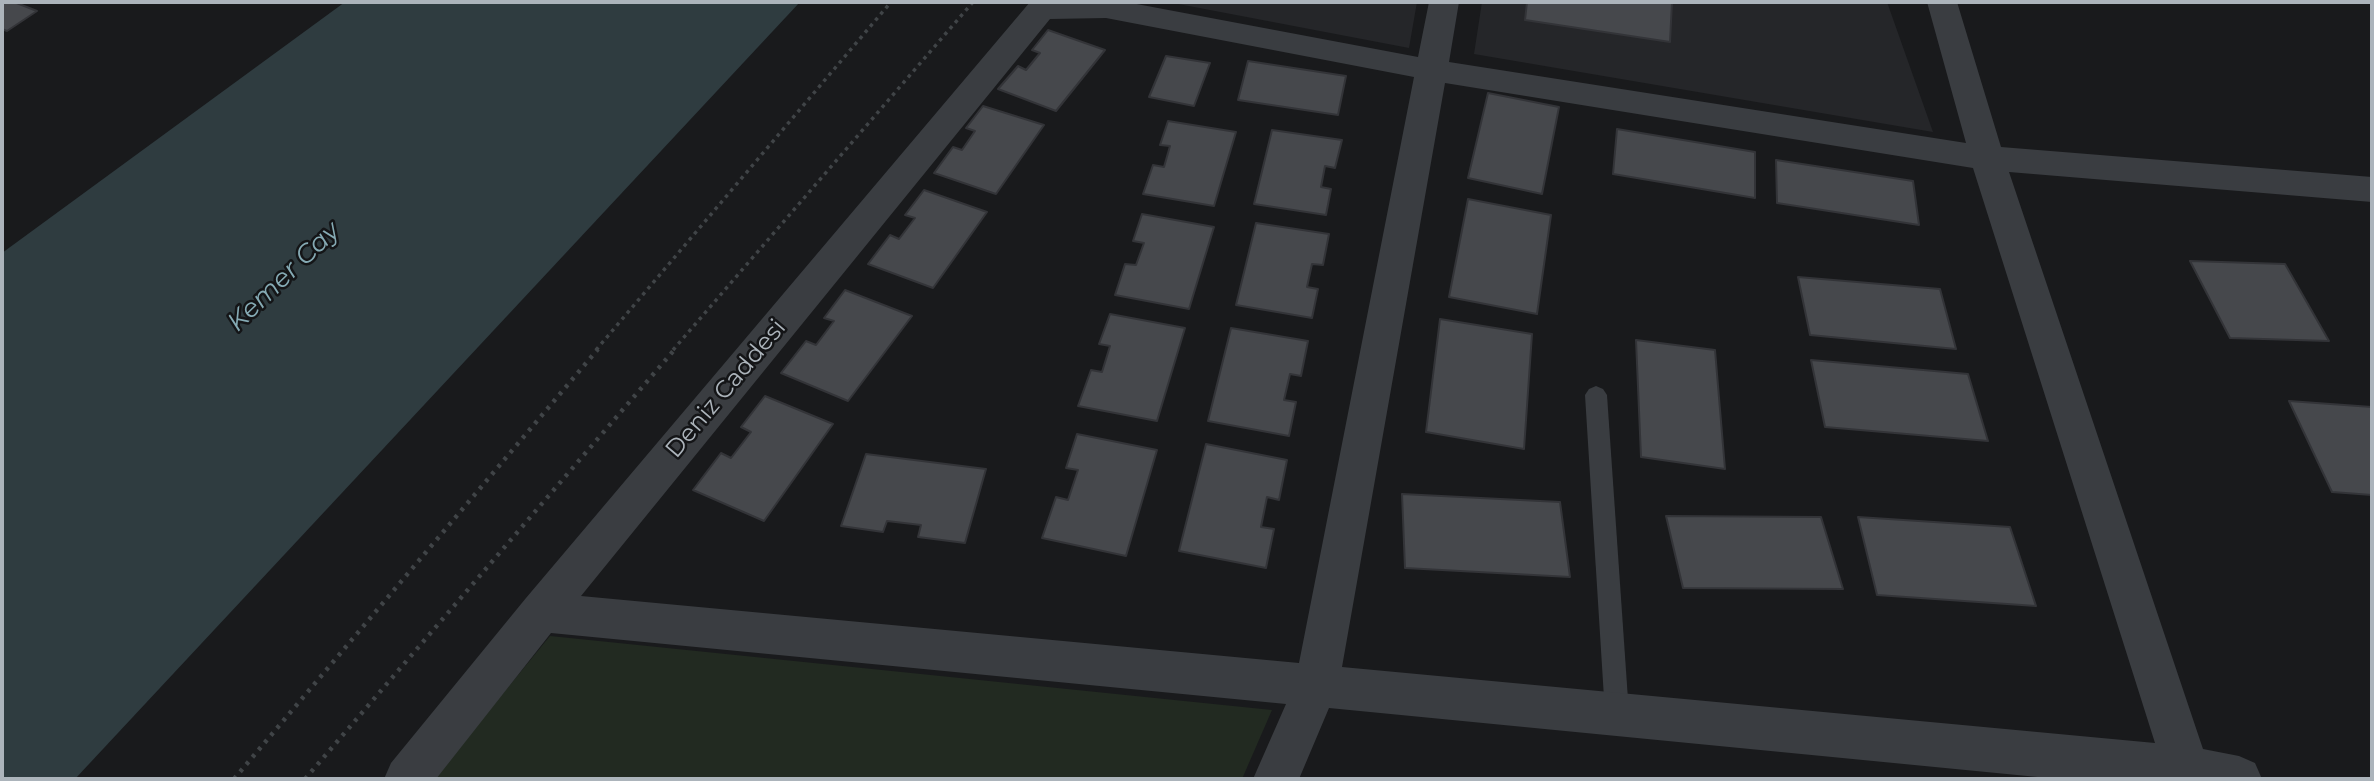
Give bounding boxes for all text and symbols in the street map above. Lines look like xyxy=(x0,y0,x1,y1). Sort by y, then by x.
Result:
water label: Kemer Cay xyxy=(221,216,347,338)
street label: Deniz Caddesi xyxy=(660,314,792,464)

